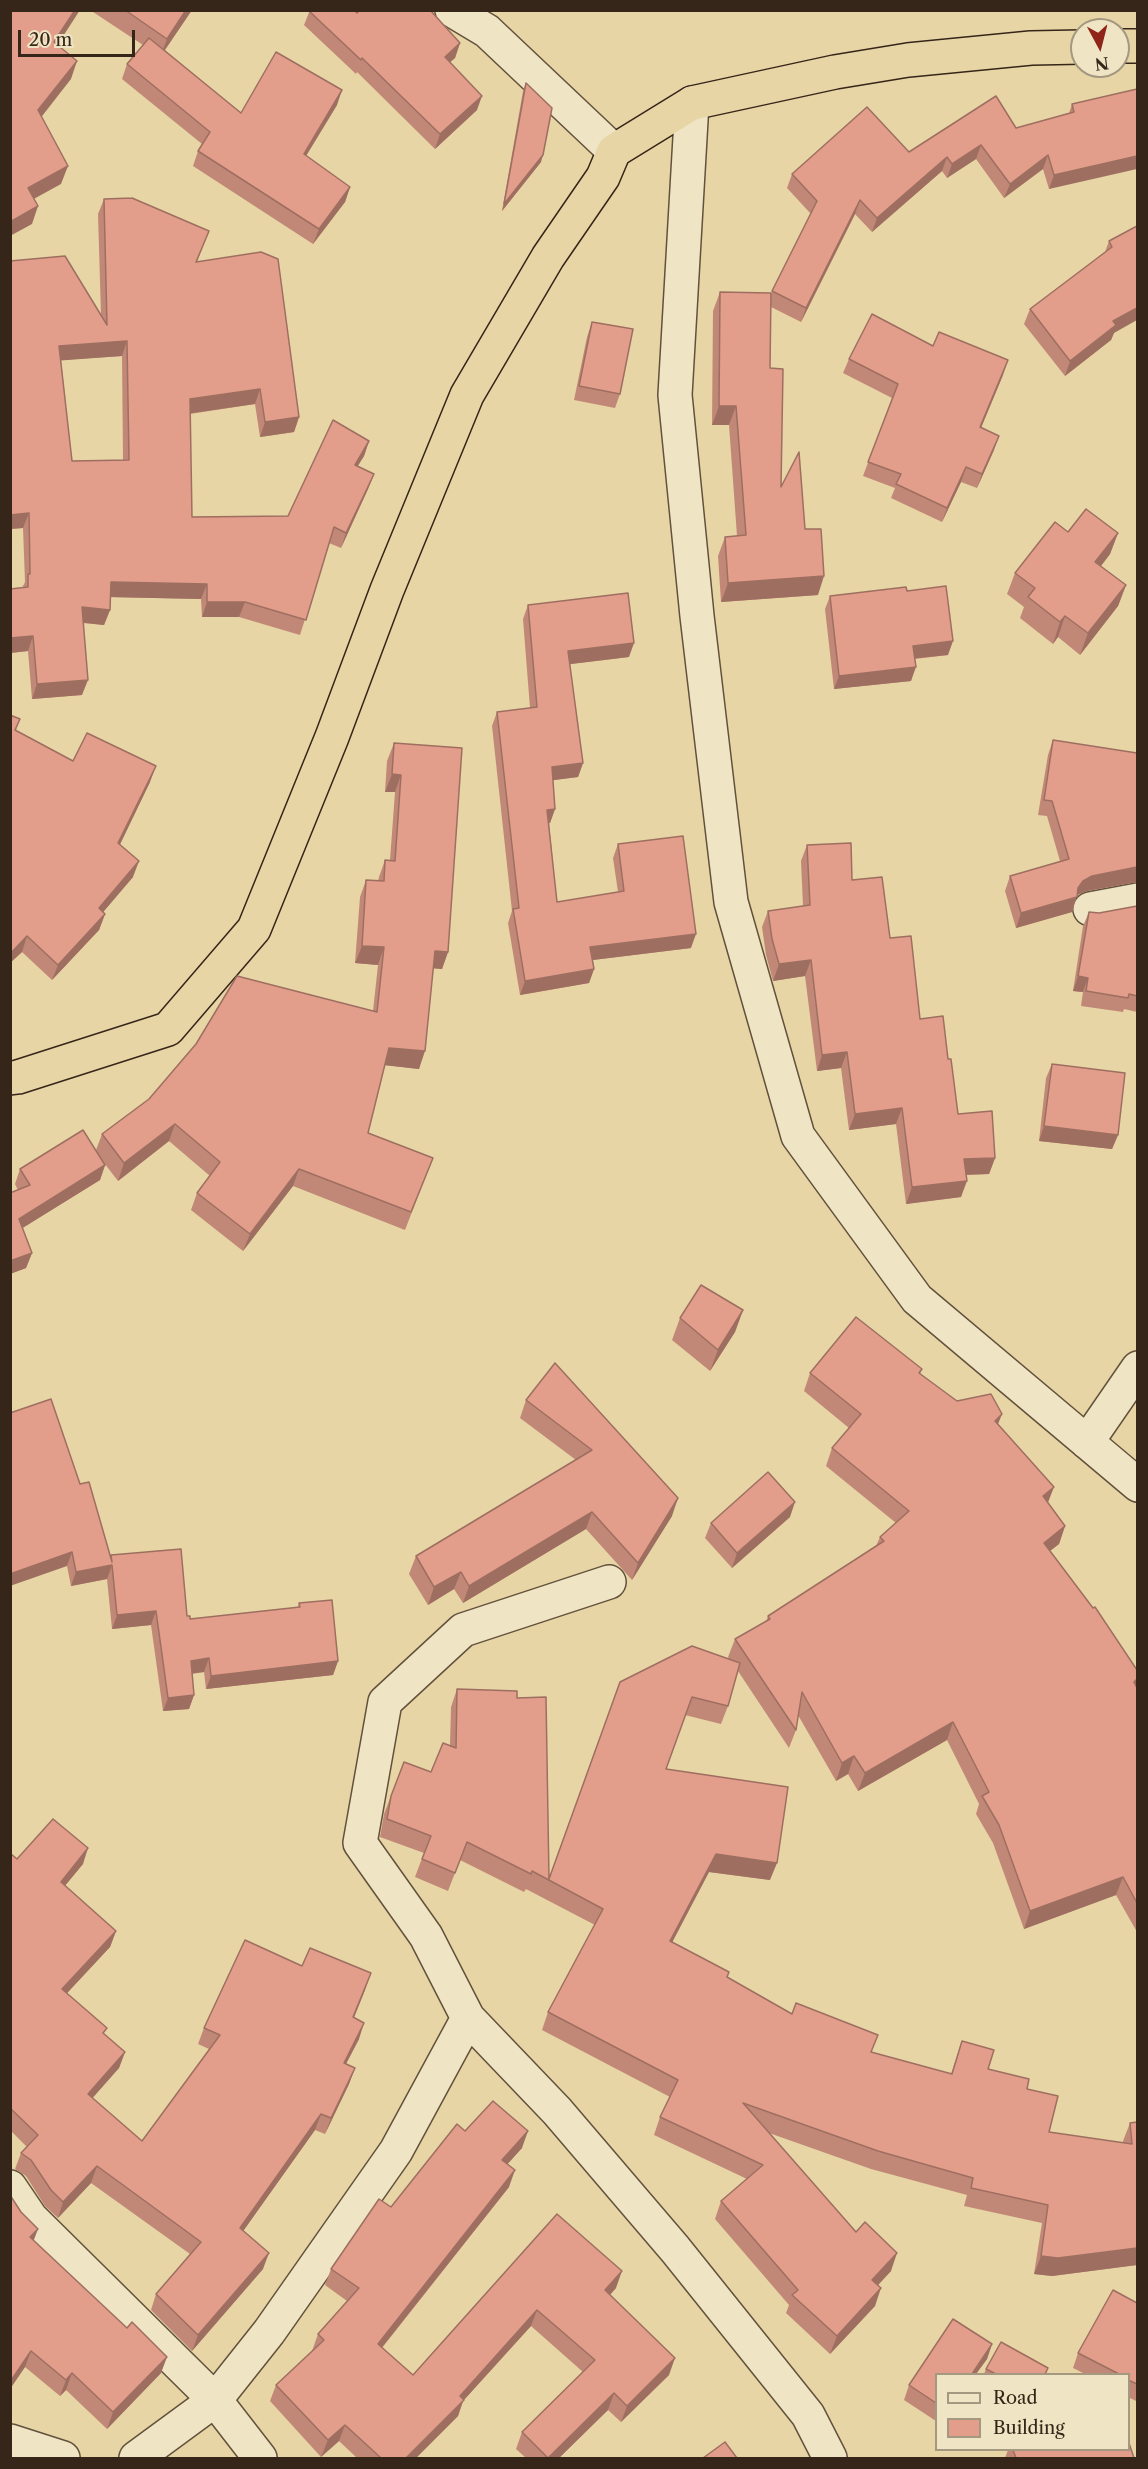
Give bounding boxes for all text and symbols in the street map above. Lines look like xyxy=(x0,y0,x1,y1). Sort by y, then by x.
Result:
scale bar xyxy=(21,18,138,56)
north arrow xyxy=(1070,18,1130,78)
text: 20 m xyxy=(29,29,72,51)
text: N xyxy=(1094,53,1110,75)
legend xyxy=(935,2373,1130,2451)
text: Road xyxy=(993,2387,1038,2409)
text: Building xyxy=(993,2417,1065,2439)

